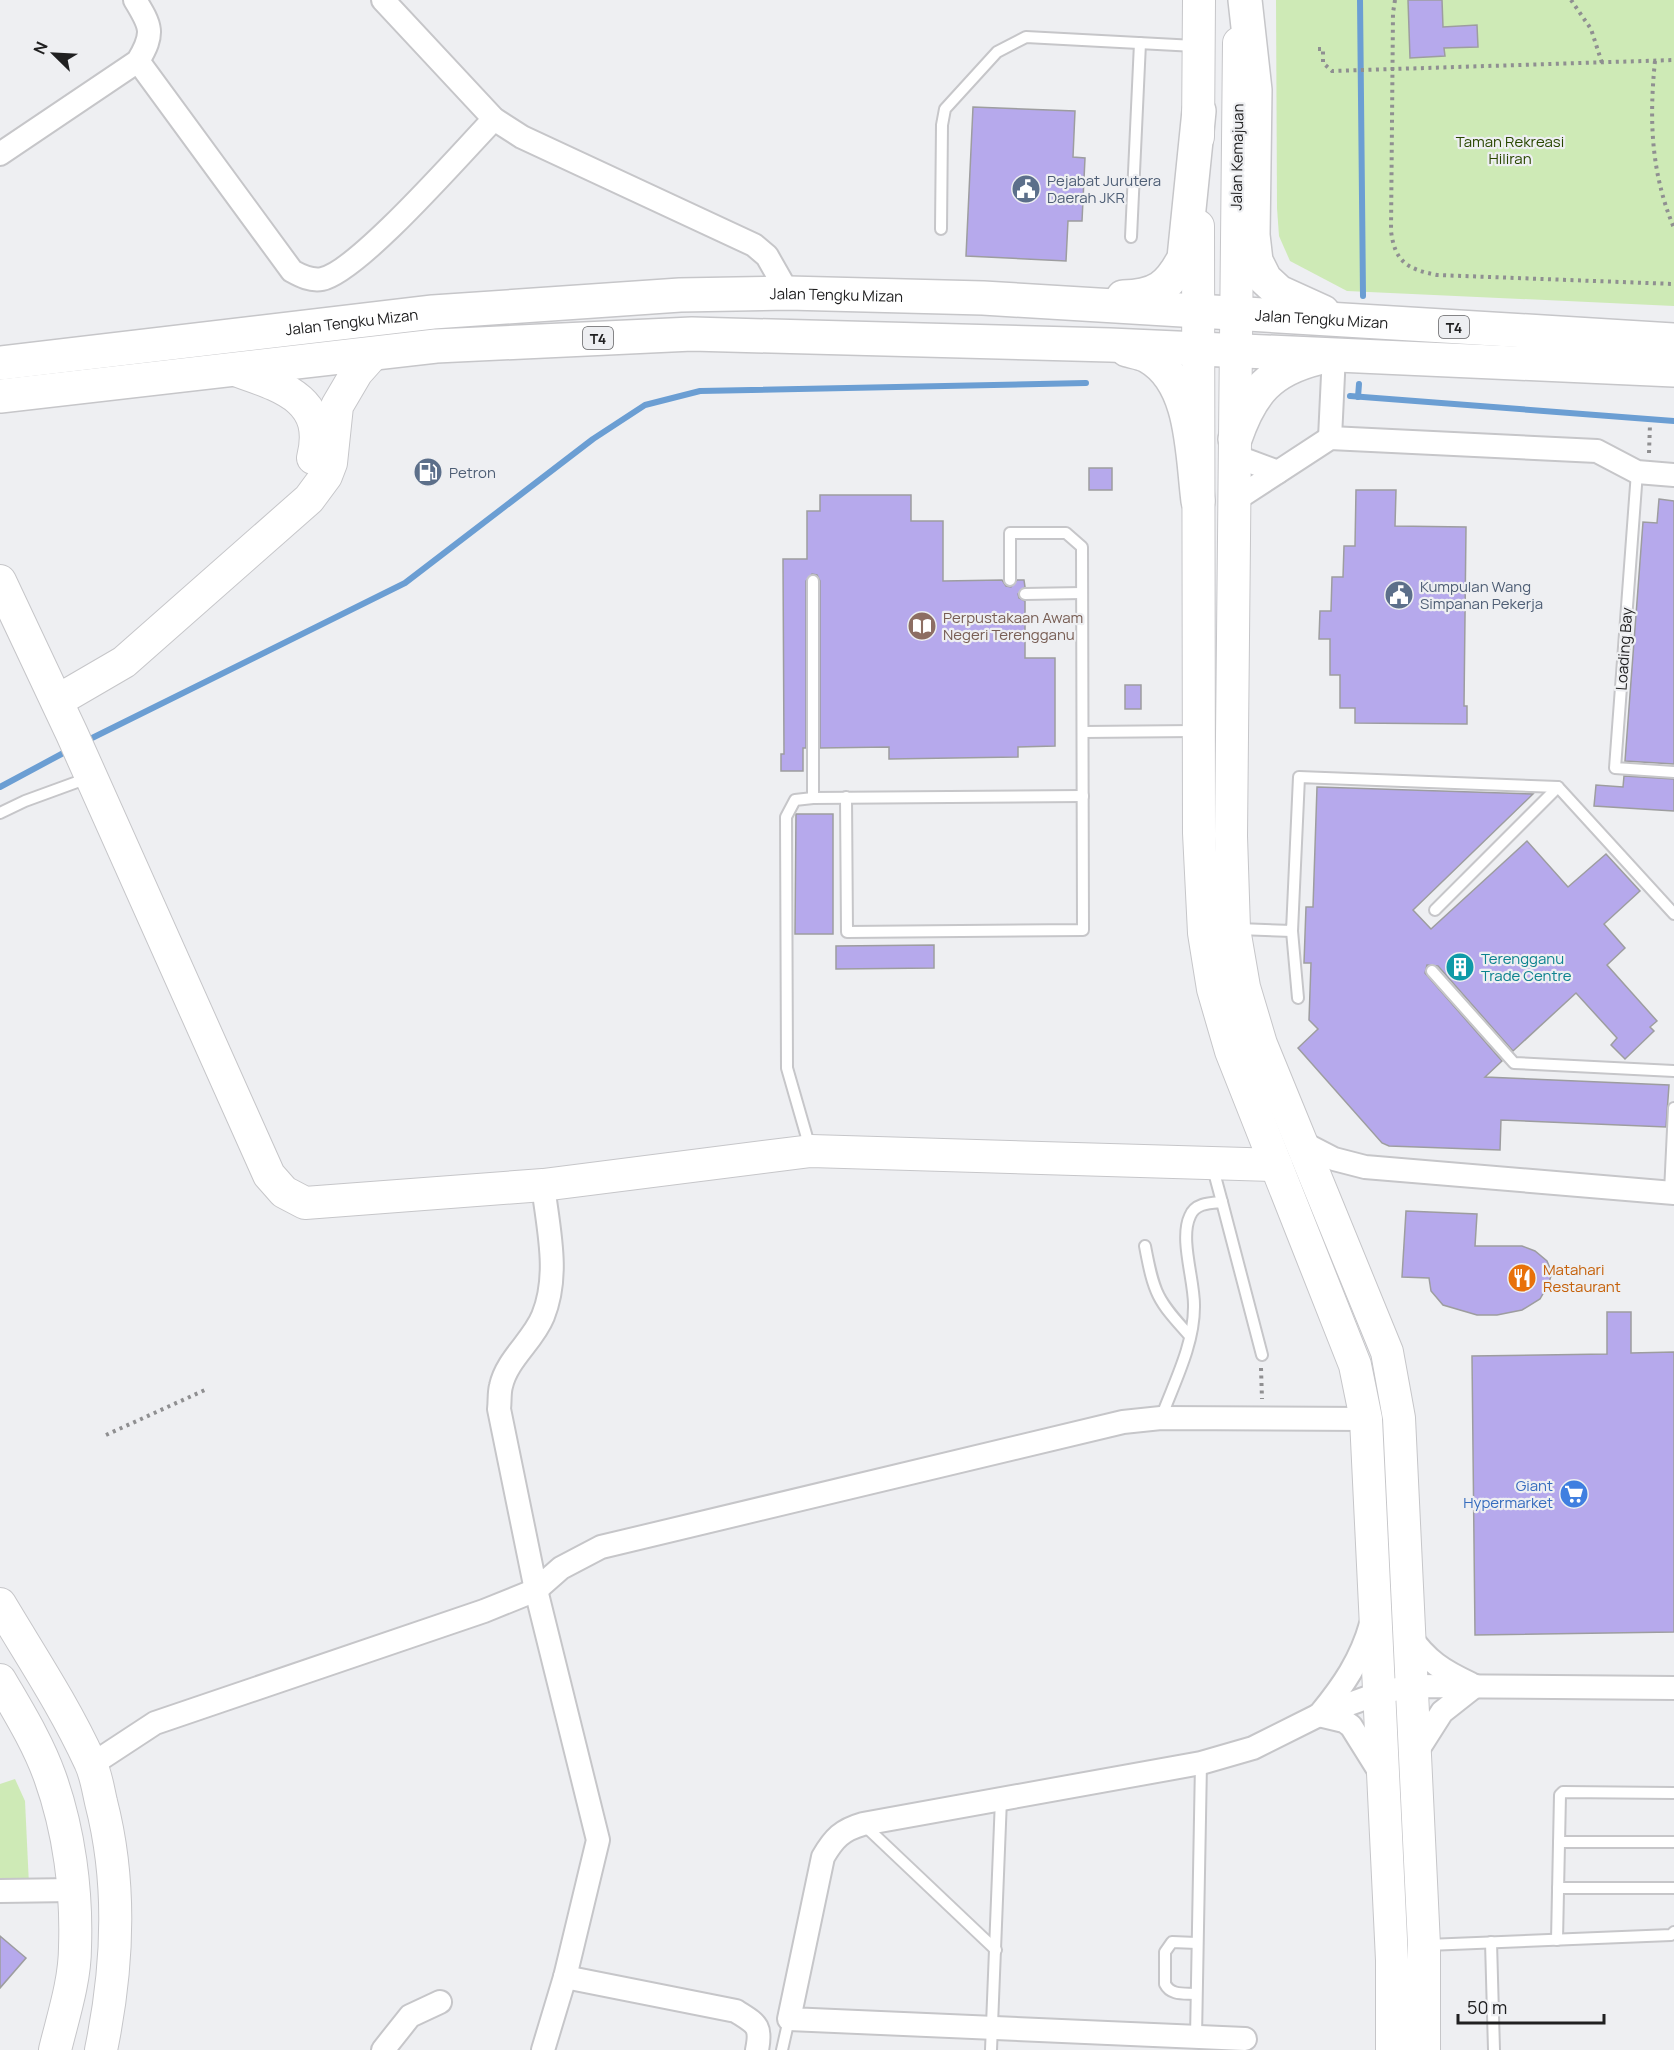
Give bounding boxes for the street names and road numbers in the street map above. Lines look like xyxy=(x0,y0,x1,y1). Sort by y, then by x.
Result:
street label: Jalan Kemajuan xyxy=(1226,103,1248,211)
street label: Jalan Tengku Mizan xyxy=(769,282,903,306)
street label: Jalan Tengku Mizan xyxy=(284,303,419,340)
street label: Jalan Tengku Mizan xyxy=(1254,304,1389,333)
road number: T4 xyxy=(1439,316,1469,338)
road number: T4 xyxy=(583,327,613,349)
street label: Loading Bay xyxy=(1611,607,1637,691)

